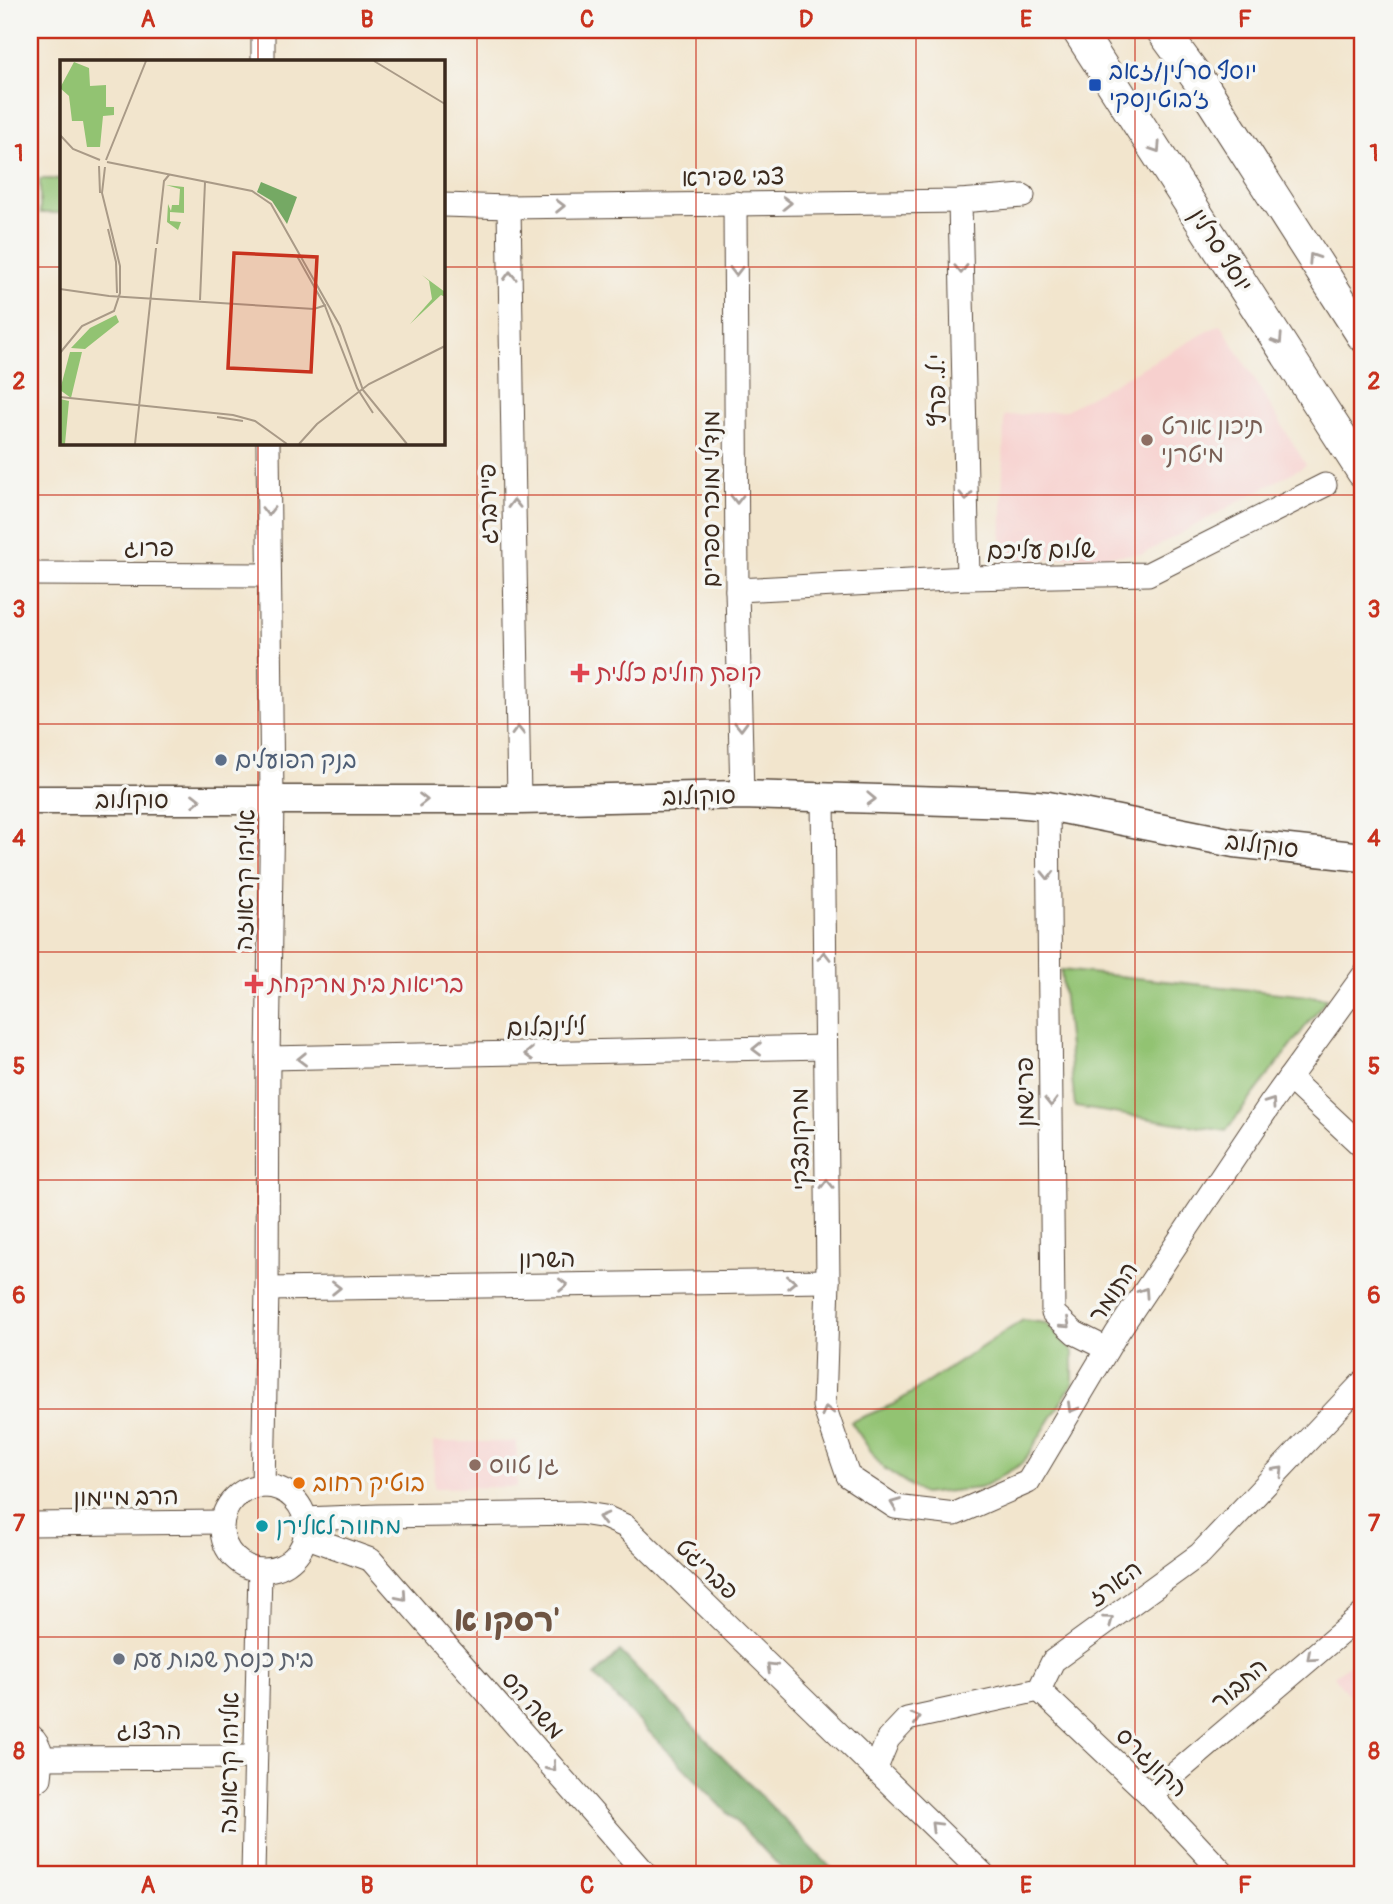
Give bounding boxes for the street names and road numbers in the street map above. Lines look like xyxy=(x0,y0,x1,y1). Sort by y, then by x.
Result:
street label: צבי שפירא xyxy=(681,162,785,193)
street label: יוסף סרלין xyxy=(1183,203,1258,298)
street label: י.ל. פרץ xyxy=(922,353,953,427)
street label: מנדלי מוכר ספרים xyxy=(697,410,726,588)
street label: פיירברג xyxy=(473,463,504,545)
street label: פרוג xyxy=(124,534,174,563)
street label: שלום עליכם xyxy=(986,535,1096,566)
street label: סוקולוב xyxy=(662,781,736,812)
street label: סוקולוב xyxy=(95,786,169,815)
street label: אליהו קראוזה xyxy=(230,809,261,951)
street label: סוקולוב xyxy=(1224,827,1300,864)
street label: לילינבלום xyxy=(506,1012,587,1043)
street label: פרישמן xyxy=(1010,1057,1041,1127)
street label: מרקובצקי xyxy=(785,1087,816,1191)
street label: השרון xyxy=(518,1245,576,1274)
street label: התומר xyxy=(1082,1256,1144,1328)
street label: הרב מיימון xyxy=(73,1482,179,1513)
street label: פבריגט xyxy=(669,1533,744,1606)
street label: הארז xyxy=(1083,1554,1148,1613)
street label: התבור xyxy=(1205,1652,1274,1717)
street label: משה הס xyxy=(495,1665,570,1745)
street label: אליהו קראוזה xyxy=(214,1692,245,1834)
street label: הרצוג xyxy=(117,1717,181,1746)
street label: הקונגרס xyxy=(1110,1721,1194,1804)

